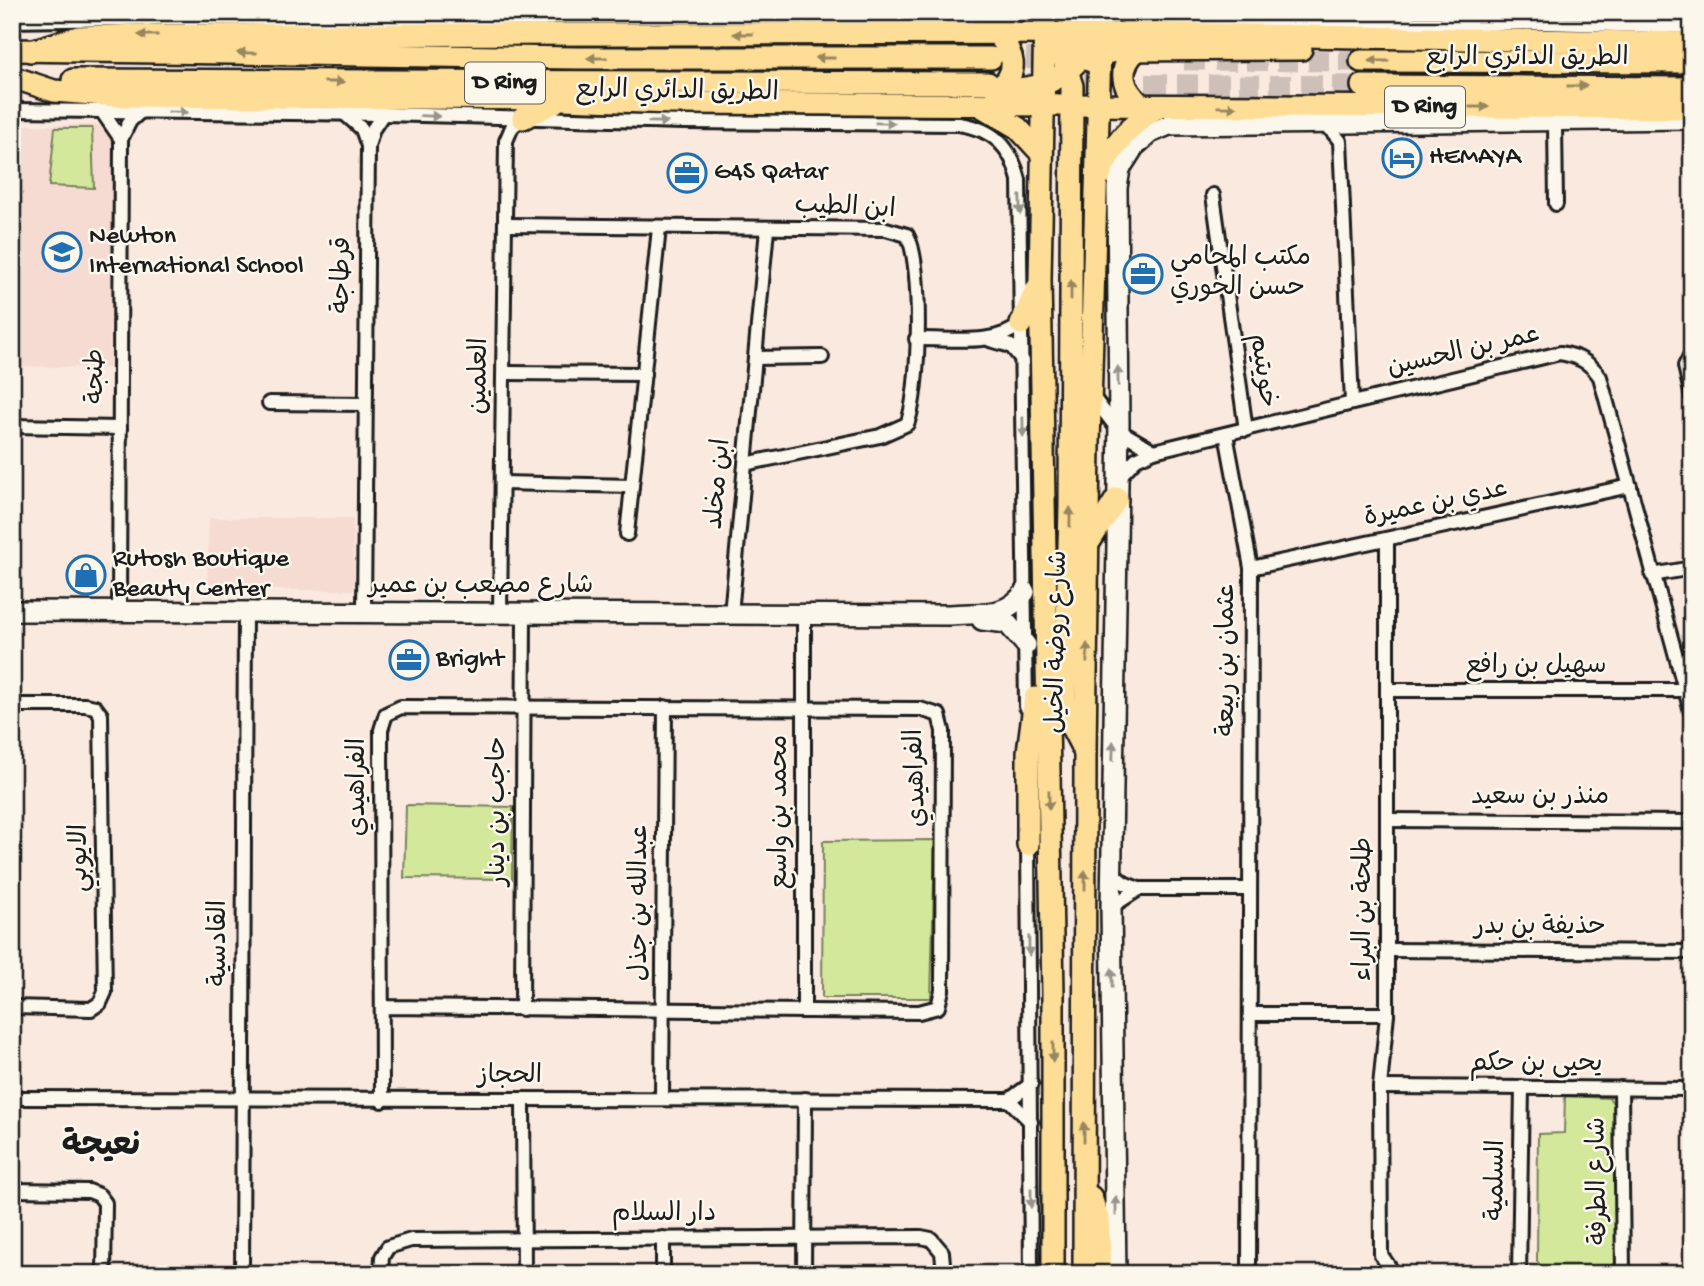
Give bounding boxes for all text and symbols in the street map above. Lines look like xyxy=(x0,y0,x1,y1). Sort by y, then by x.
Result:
one-way arrow xyxy=(731,28,753,40)
one-way arrow xyxy=(136,29,158,41)
street label: الطريق الدائري الرابع xyxy=(1425,44,1629,75)
one-way arrow xyxy=(236,47,258,59)
one-way arrow xyxy=(586,52,608,64)
one-way arrow xyxy=(814,52,836,64)
one-way arrow xyxy=(1367,55,1389,67)
road number: D Ring xyxy=(465,62,545,104)
one-way arrow xyxy=(324,76,346,87)
street label: الطريق الدائري الرابع xyxy=(575,76,779,110)
one-way arrow xyxy=(1566,80,1588,92)
road number: D Ring xyxy=(1385,86,1465,128)
one-way arrow xyxy=(1216,101,1238,113)
one-way arrow xyxy=(1468,101,1490,113)
one-way arrow xyxy=(168,106,190,118)
one-way arrow xyxy=(420,110,442,121)
one-way arrow xyxy=(647,116,669,128)
one-way arrow xyxy=(875,117,897,129)
hotel icon: HEMAYA xyxy=(1381,137,1423,179)
place label: HEMAYA xyxy=(1429,143,1522,174)
office icon: G4S Qatar xyxy=(666,152,708,194)
place label: G4S Qatar xyxy=(714,158,830,189)
street label: ابن الطيب xyxy=(794,191,896,227)
one-way arrow xyxy=(1014,195,1026,217)
place label: Newton International School xyxy=(89,222,304,283)
school or university icon: Newton International School xyxy=(41,231,83,273)
street label: قرطاجة xyxy=(328,236,360,314)
place label: مكتب المحامي حسن الخوري xyxy=(1170,244,1311,305)
office icon: مكتب المحامي حسن الخوري xyxy=(1122,253,1164,295)
one-way arrow xyxy=(1065,278,1077,300)
street label: عمر بن الحسين xyxy=(1385,320,1543,386)
street label: خويتيم xyxy=(1240,332,1282,410)
street label: العلمين xyxy=(465,337,497,415)
street label: طنجة xyxy=(82,348,113,404)
one-way arrow xyxy=(1112,365,1124,387)
one-way arrow xyxy=(1017,417,1029,439)
street label: ابن مخلد xyxy=(701,437,739,531)
street label: عدي بن عميرة xyxy=(1361,475,1511,535)
one-way arrow xyxy=(1064,506,1075,528)
place label: Rutosh Boutique Beauty Center xyxy=(112,545,290,606)
street label: شارع روضة الخيل xyxy=(1042,550,1076,734)
shop icon: Rutosh Boutique Beauty Center xyxy=(65,554,107,596)
street label: شارع مصعب بن عمير xyxy=(367,572,593,603)
street label: عثمان بن ربيعة xyxy=(1213,584,1244,736)
office icon: Bright xyxy=(388,639,430,681)
one-way arrow xyxy=(1081,641,1093,663)
place label: Bright xyxy=(435,645,506,676)
street label: سهيل بن رافع xyxy=(1465,652,1607,683)
street label: الفراهيدي xyxy=(901,728,935,828)
street label: محمد بن واسع xyxy=(766,735,797,889)
street label: حاجب بن دينار xyxy=(484,736,515,888)
street label: الفراهيدي xyxy=(344,738,375,836)
one-way arrow xyxy=(1107,739,1119,761)
street label: منذر بن سعيد xyxy=(1471,783,1609,814)
one-way arrow xyxy=(1044,790,1055,812)
street label: الايوبي xyxy=(66,824,100,892)
street label: عبدالله بن جذل xyxy=(626,825,657,981)
street label: طلحة بن البراء xyxy=(1350,837,1381,981)
one-way arrow xyxy=(1079,869,1091,891)
street label: القادسية xyxy=(205,900,236,986)
street label: حذيفة بن بدر xyxy=(1472,913,1606,944)
one-way arrow xyxy=(1023,935,1035,957)
one-way arrow xyxy=(1106,967,1118,989)
one-way arrow xyxy=(1047,1042,1059,1064)
street label: يحيى بن حكم xyxy=(1469,1050,1603,1081)
street label: الحجاز xyxy=(476,1062,542,1093)
street label: شارع الطرفة xyxy=(1583,1117,1617,1245)
one-way arrow xyxy=(1078,1121,1090,1143)
district label: نعيجة xyxy=(62,1127,140,1167)
street label: السلمية xyxy=(1482,1139,1514,1221)
one-way arrow xyxy=(1025,1187,1037,1209)
one-way arrow xyxy=(1110,1194,1122,1216)
street label: دار السلام xyxy=(612,1200,716,1231)

